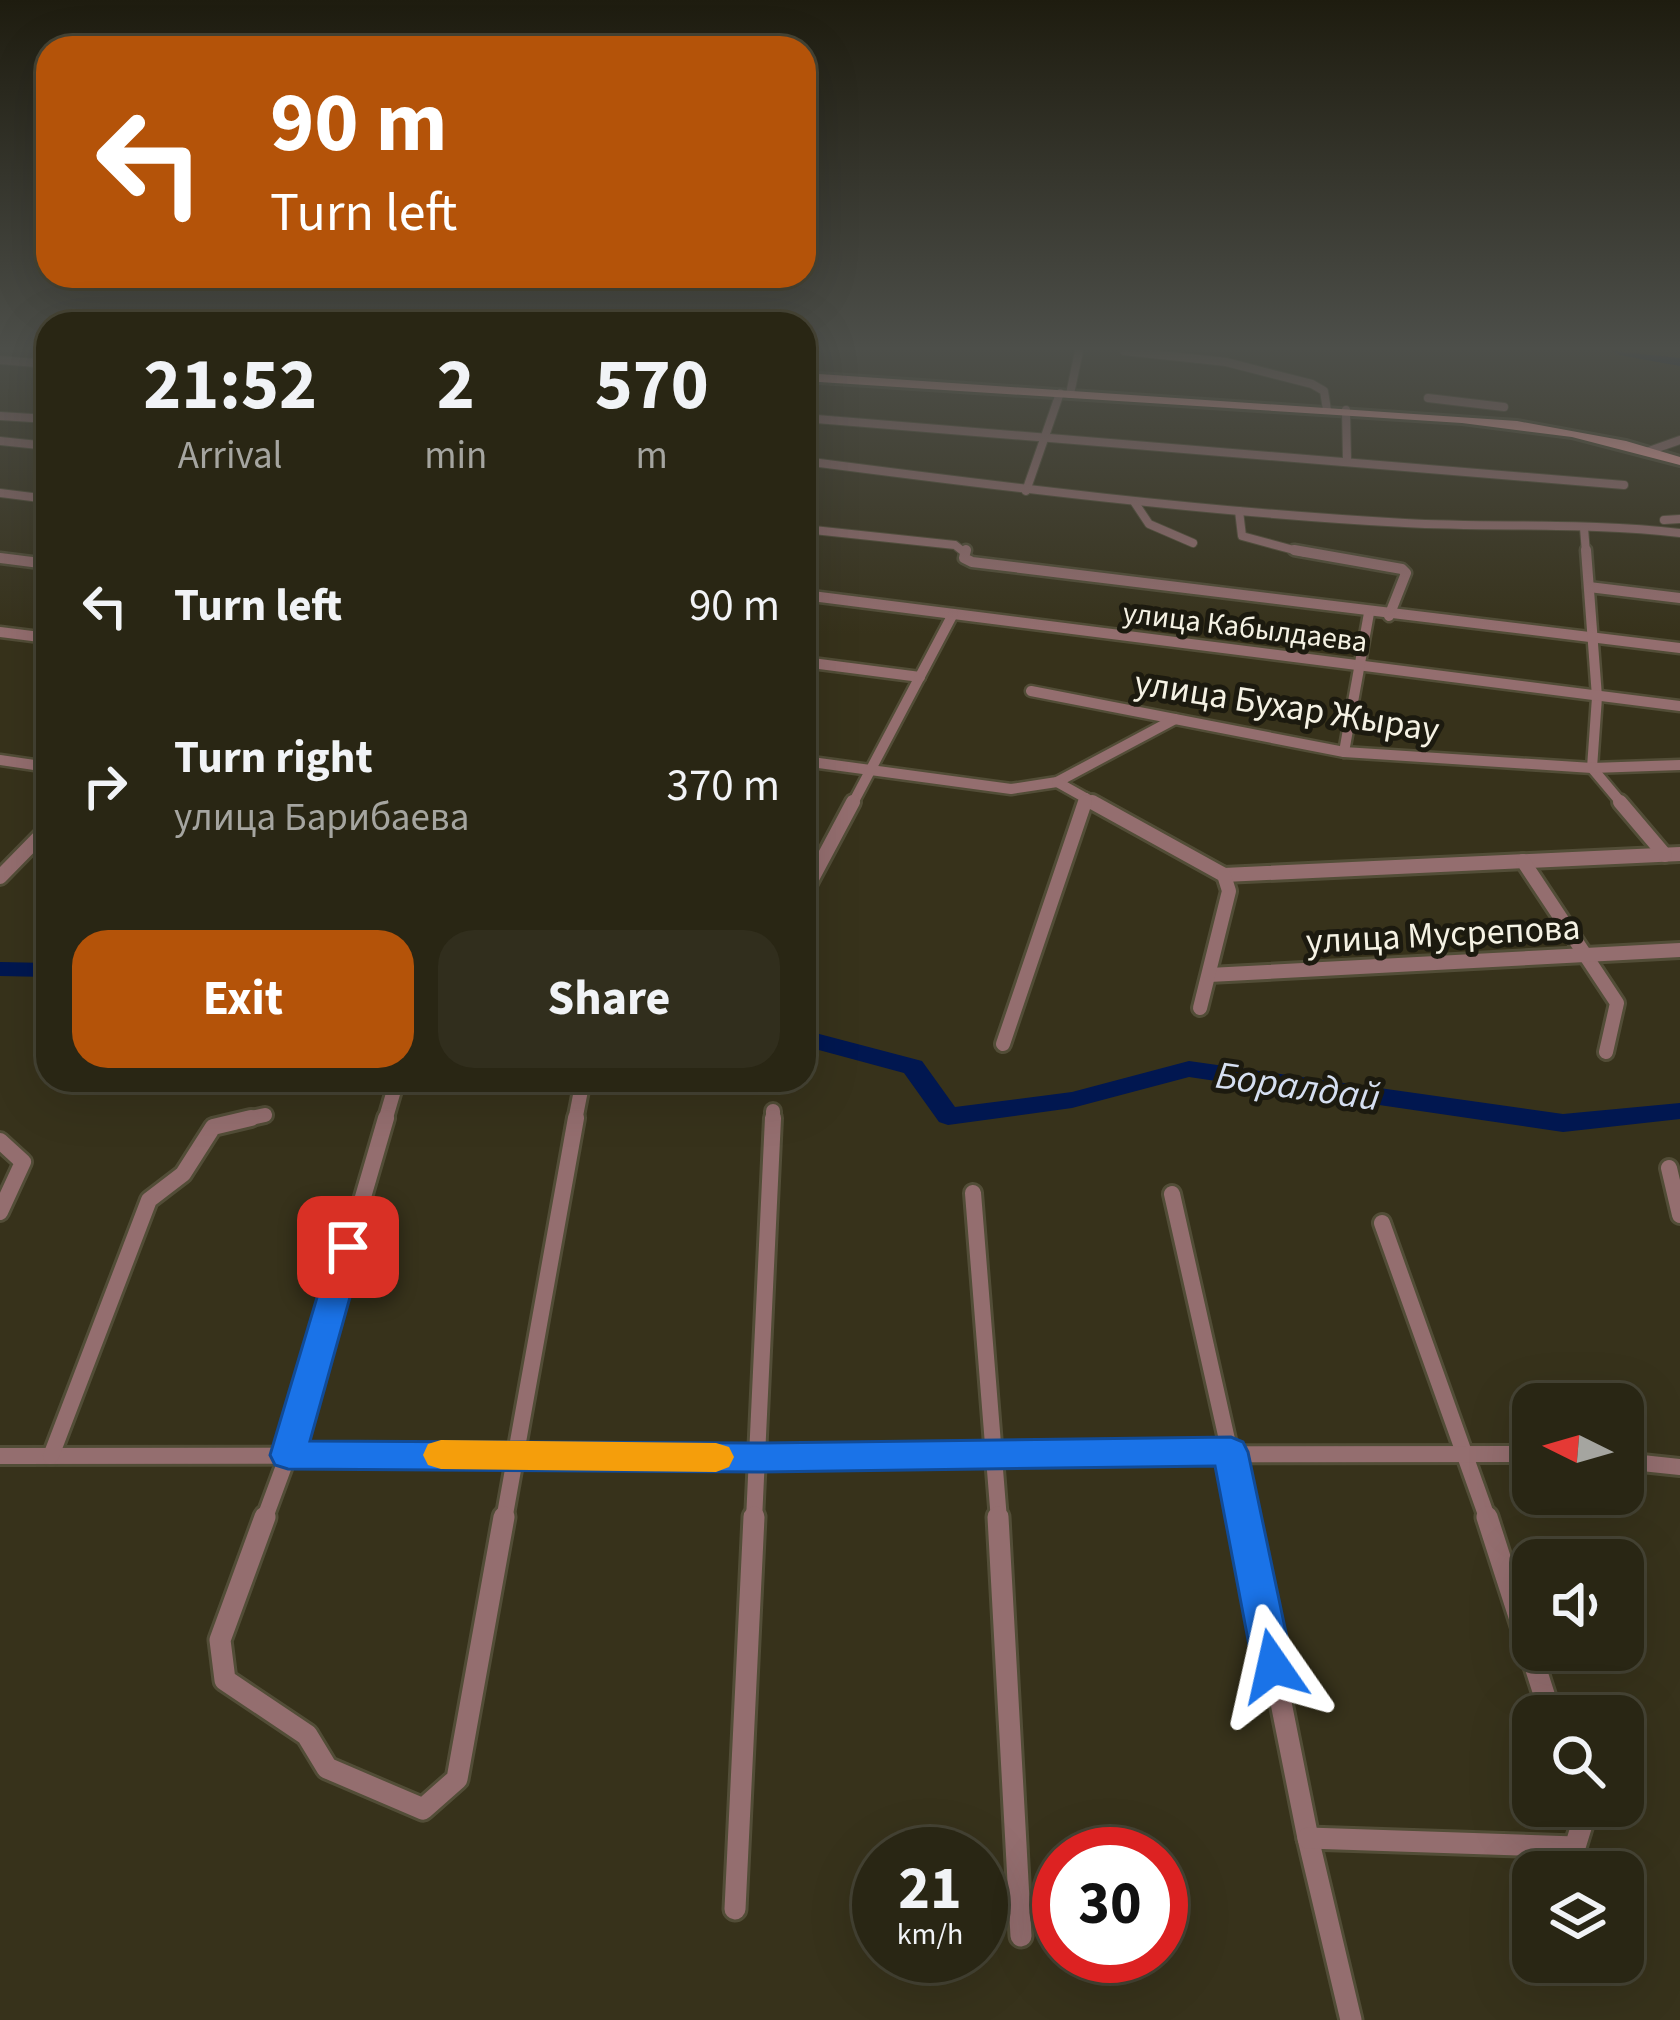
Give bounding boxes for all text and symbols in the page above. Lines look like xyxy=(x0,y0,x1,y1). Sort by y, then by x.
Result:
text: 90 m xyxy=(270,64,448,184)
icon: left xyxy=(72,84,228,240)
text: Turn left xyxy=(270,175,457,252)
text: 21:52 xyxy=(143,334,317,437)
text: 2 xyxy=(437,334,475,437)
text: 570 xyxy=(595,334,709,437)
text: Arrival xyxy=(178,428,283,484)
text: min xyxy=(424,428,487,484)
text: m xyxy=(636,428,668,484)
icon: left xyxy=(72,573,138,639)
text: Turn left xyxy=(174,574,342,638)
text: 90 m xyxy=(689,574,780,638)
street label: улица Кабылдаева xyxy=(1120,591,1370,664)
street label: улица Бухар Жырау xyxy=(1131,657,1443,756)
text: Turn right xyxy=(174,726,373,790)
icon: right xyxy=(72,753,138,819)
text: 370 m xyxy=(667,754,780,818)
text: улица Барибаева xyxy=(174,790,469,846)
street label: улица Мусрепова xyxy=(1305,902,1581,967)
button: Exit xyxy=(72,930,414,1068)
button: Share xyxy=(438,930,780,1068)
water label: Боралдай xyxy=(1212,1048,1384,1126)
pin xyxy=(297,1196,399,1298)
icon: arrive xyxy=(315,1214,381,1280)
north arrow xyxy=(1512,1383,1644,1515)
map controls xyxy=(1512,1383,1644,1983)
button: sound xyxy=(1512,1539,1644,1671)
position arrow xyxy=(1210,1603,1336,1729)
button: search xyxy=(1512,1695,1644,1827)
speed limit sign: 30 xyxy=(1032,1827,1188,1983)
text: 21 xyxy=(898,1847,962,1932)
button: layers xyxy=(1512,1851,1644,1983)
text: km/h xyxy=(897,1913,963,1956)

